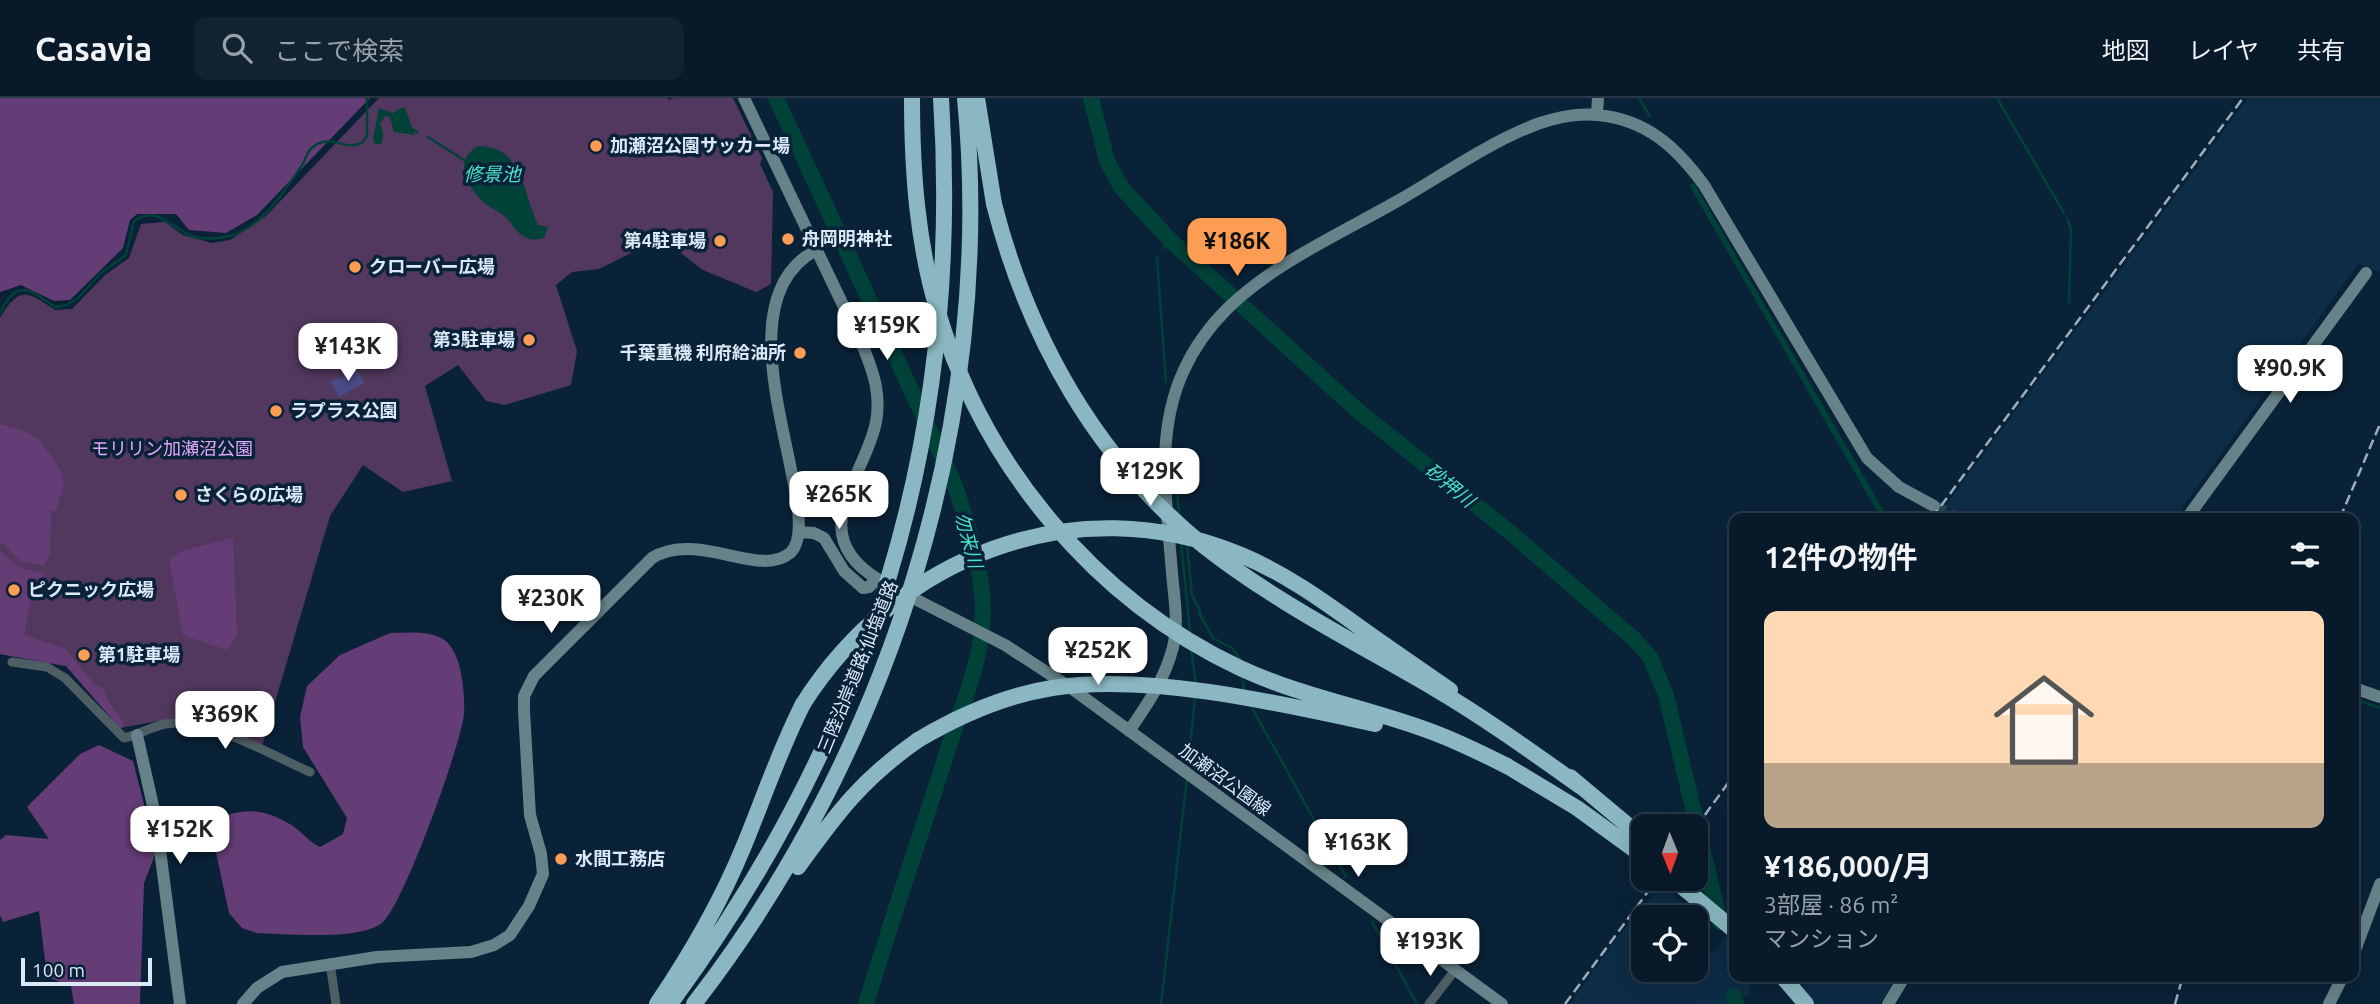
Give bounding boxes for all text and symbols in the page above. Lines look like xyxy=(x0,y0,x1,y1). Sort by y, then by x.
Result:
search box xyxy=(194,17,684,80)
icon: search xyxy=(218,29,256,67)
text: Casavia xyxy=(35,30,152,67)
text: ここで検索 xyxy=(274,36,404,65)
text: 地図 xyxy=(2102,37,2150,64)
text: レイヤ xyxy=(2188,37,2259,64)
text: 共有 xyxy=(2297,37,2345,64)
place label: 加瀬沼公園サッカー場 xyxy=(610,135,790,155)
marker: 加瀬沼公園サッカー場 xyxy=(588,138,604,154)
water label: 修景池 xyxy=(463,163,522,185)
pin: ¥186K xyxy=(1188,218,1286,278)
place label: 舟岡明神社 xyxy=(802,228,892,248)
text: ¥186K xyxy=(1203,228,1271,253)
place label: 第4駐車場 xyxy=(624,230,706,250)
marker: 舟岡明神社 xyxy=(780,231,796,247)
marker: 第4駐車場 xyxy=(712,233,728,249)
place label: クローバー広場 xyxy=(369,256,495,276)
marker: クローバー広場 xyxy=(347,259,363,275)
pin: ¥159K xyxy=(838,302,936,362)
text: ¥159K xyxy=(853,312,921,337)
pin: ¥143K xyxy=(299,324,397,383)
place label: 第3駐車場 xyxy=(433,329,515,349)
marker: 第3駐車場 xyxy=(521,332,537,348)
text: ¥143K xyxy=(314,333,382,358)
place label: 千葉重機 利府給油所 xyxy=(620,342,786,362)
marker: 千葉重機 利府給油所 xyxy=(792,345,808,361)
pin: ¥90.9K xyxy=(2233,345,2347,405)
text: ¥90.9K xyxy=(2254,355,2326,380)
place label: ラプラス公園 xyxy=(290,400,398,420)
marker: ラプラス公園 xyxy=(268,403,284,419)
park label: モリリン加瀬沼公園 xyxy=(91,438,253,458)
pin: ¥129K xyxy=(1101,448,1199,508)
text: ¥129K xyxy=(1116,458,1184,483)
water label: 砂押川 xyxy=(1421,459,1481,513)
pin: ¥265K xyxy=(790,472,888,531)
text: ¥265K xyxy=(805,481,873,506)
place label: さくらの広場 xyxy=(195,484,303,504)
marker: さくらの広場 xyxy=(173,487,189,503)
water label: 勿来川 xyxy=(951,510,988,572)
icon: filters xyxy=(2286,536,2324,574)
text: 12件の物件 xyxy=(1764,540,1918,574)
pin: ¥230K xyxy=(502,575,600,635)
street label: 三陸沿岸道路;仙塩道路 xyxy=(813,577,901,756)
place label: ピクニック広場 xyxy=(28,579,154,599)
marker: ピクニック広場 xyxy=(6,582,22,598)
text: ¥230K xyxy=(517,585,585,610)
pin: ¥252K xyxy=(1049,628,1147,687)
text: ¥252K xyxy=(1064,637,1132,662)
place label: 第1駐車場 xyxy=(98,644,180,664)
marker: 第1駐車場 xyxy=(76,647,92,663)
icon: home xyxy=(1981,657,2107,783)
pin: ¥369K xyxy=(176,692,274,751)
text: ¥369K xyxy=(191,701,259,726)
street label: 加瀬沼公園線 xyxy=(1176,739,1275,819)
pin: ¥152K xyxy=(131,806,229,866)
north arrow xyxy=(1631,814,1708,891)
map controls xyxy=(1631,814,1708,982)
text: ¥152K xyxy=(146,816,214,841)
pin: ¥163K xyxy=(1309,820,1407,879)
text: ¥163K xyxy=(1324,829,1392,854)
place label: 水間工務店 xyxy=(575,848,665,868)
text: ¥186,000/月 xyxy=(1764,849,1932,883)
marker: 水間工務店 xyxy=(553,851,569,867)
text: 3部屋 · 86 m² xyxy=(1764,892,1898,917)
button: locate xyxy=(1631,905,1708,982)
pin: ¥193K xyxy=(1381,918,1479,978)
text: マンション xyxy=(1764,926,1879,951)
text: ¥193K xyxy=(1396,928,1464,953)
scale bar xyxy=(21,955,152,987)
text: 100 m xyxy=(32,959,85,981)

